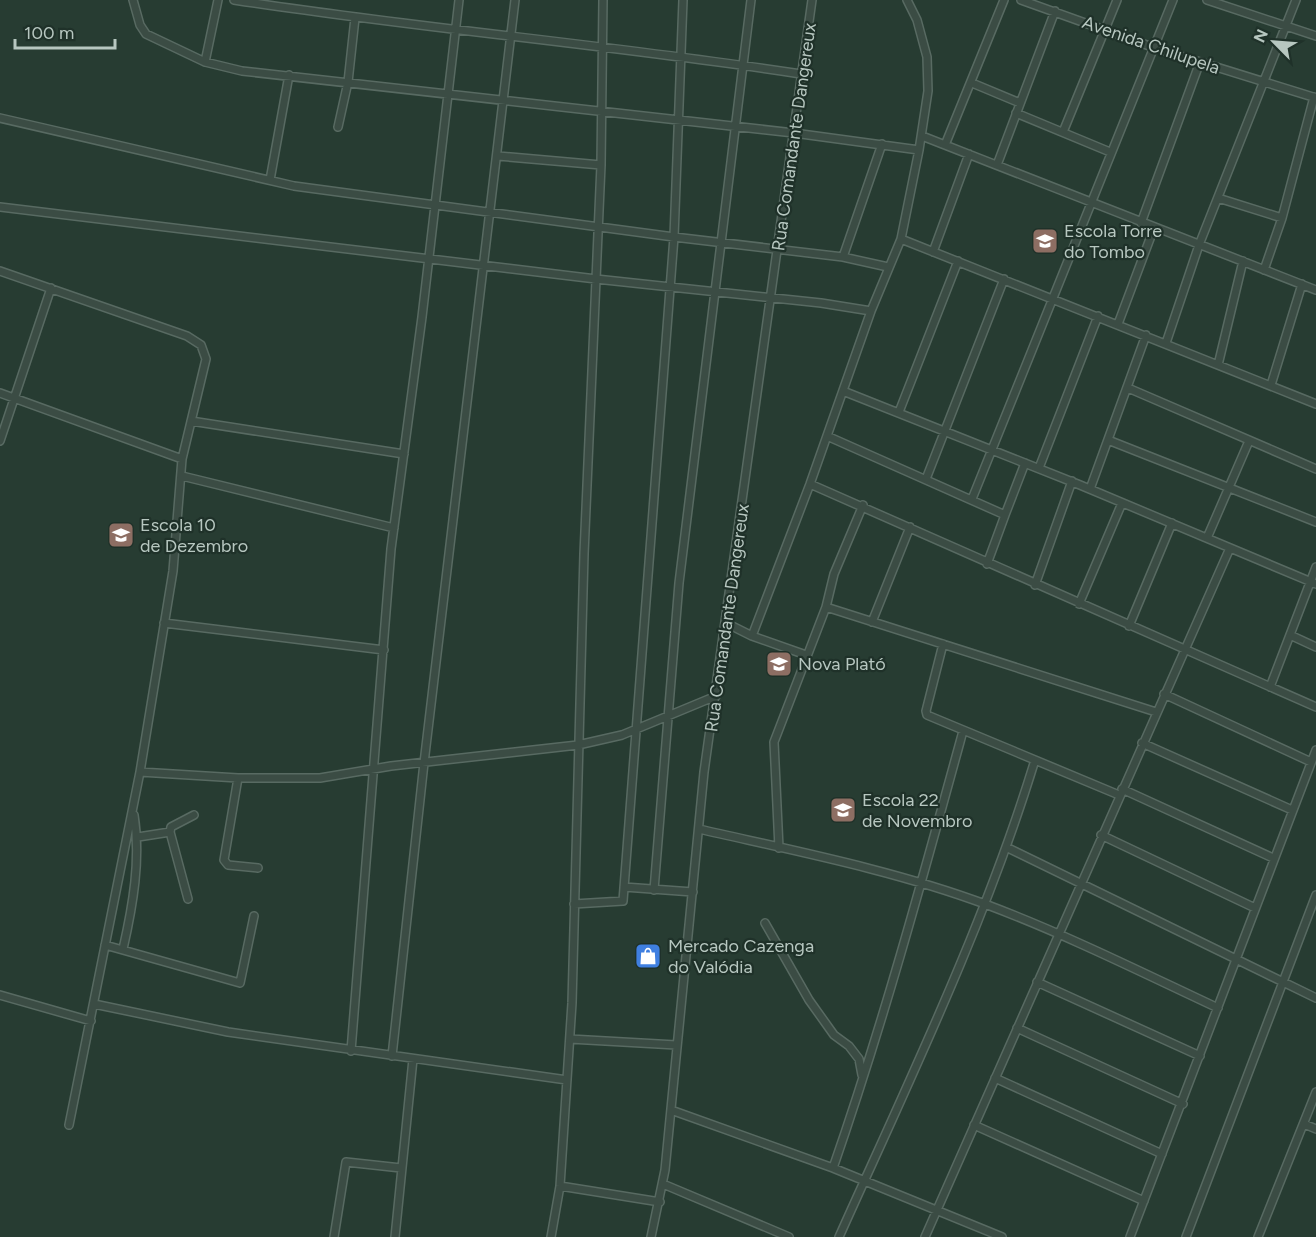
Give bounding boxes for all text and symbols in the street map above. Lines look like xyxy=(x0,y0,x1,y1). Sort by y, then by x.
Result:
street label: Avenida Chilupela xyxy=(1079,11,1223,79)
scale bar xyxy=(15,12,116,50)
north arrow xyxy=(1244,12,1304,72)
street label: Rua Comandante Dangereux xyxy=(767,21,821,253)
text: 100 m xyxy=(24,22,74,44)
text: N xyxy=(1250,26,1272,45)
place label: Escola Torre do Tombo xyxy=(1064,220,1162,263)
school or university icon: Escola Torre do Tombo xyxy=(1030,226,1060,256)
street label: Rua Comandante Dangereux xyxy=(700,502,754,734)
place label: Escola 10 de Dezembro xyxy=(140,514,248,557)
school or university icon: Escola 10 de Dezembro xyxy=(106,520,136,550)
school or university icon: Nova Plató xyxy=(764,649,794,679)
place label: Nova Plató xyxy=(798,653,886,675)
place label: Escola 22 de Novembro xyxy=(862,789,972,832)
school or university icon: Escola 22 de Novembro xyxy=(828,795,858,825)
place label: Mercado Cazenga do Valódia xyxy=(668,935,814,978)
shop icon: Mercado Cazenga do Valódia xyxy=(633,941,663,971)

